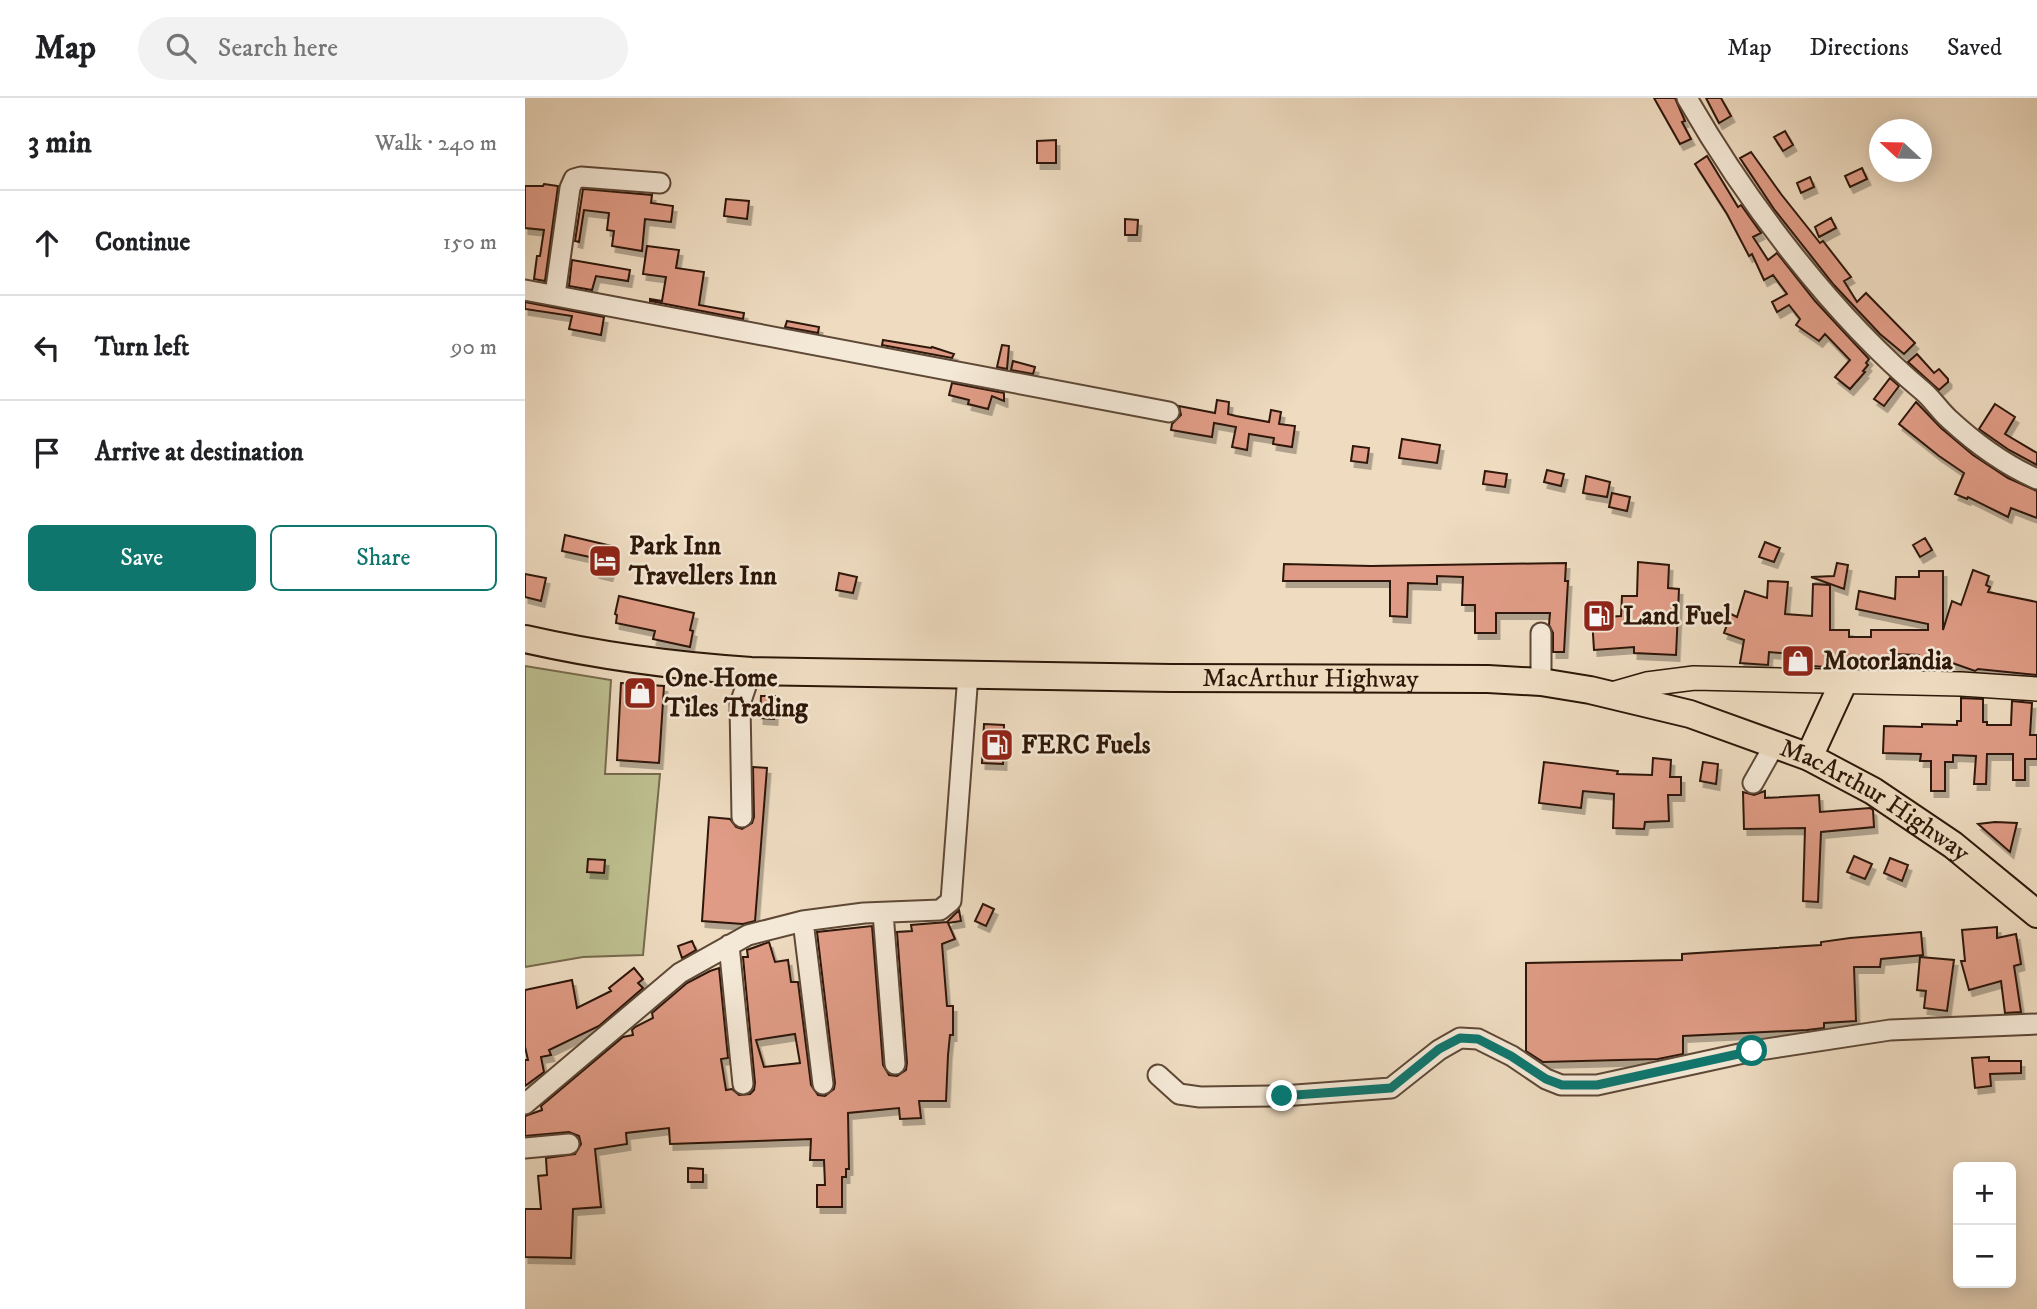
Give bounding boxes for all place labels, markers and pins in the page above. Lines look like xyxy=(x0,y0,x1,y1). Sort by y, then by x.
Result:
place label: Park Inn Travellers Inn xyxy=(628,530,777,593)
hotel icon: Park Inn Travellers Inn xyxy=(586,542,624,580)
fuel station icon: Land Fuel xyxy=(1580,597,1618,635)
place label: Land Fuel xyxy=(1623,600,1732,633)
shop icon: Motorlandia xyxy=(1779,642,1817,680)
place label: Motorlandia xyxy=(1823,645,1953,678)
place label: One Home Tiles Trading xyxy=(664,662,809,725)
shop icon: One Home Tiles Trading xyxy=(621,674,659,712)
fuel station icon: FERC Fuels xyxy=(978,726,1016,764)
place label: FERC Fuels xyxy=(1021,729,1151,762)

